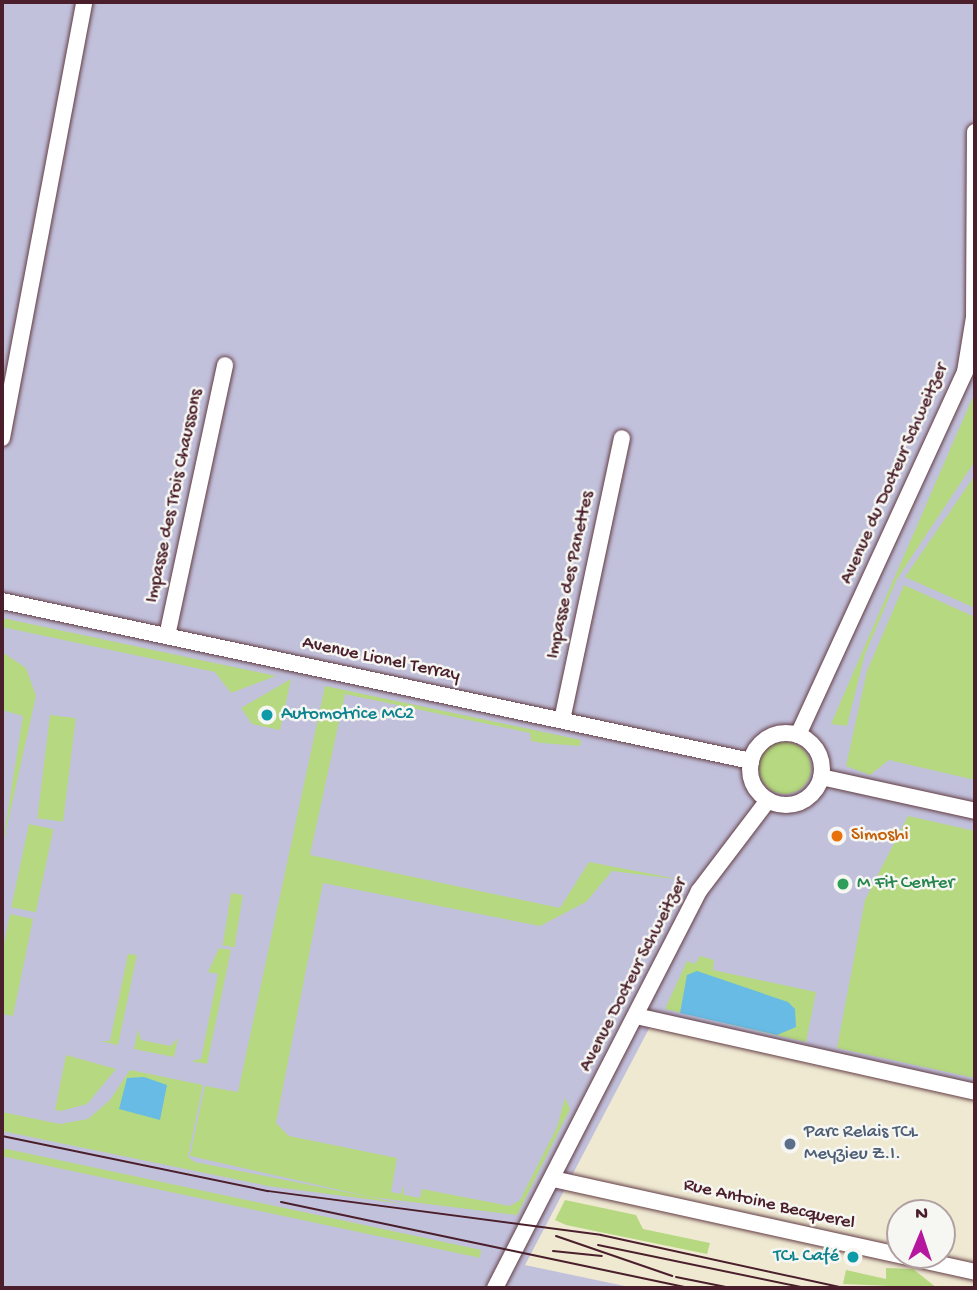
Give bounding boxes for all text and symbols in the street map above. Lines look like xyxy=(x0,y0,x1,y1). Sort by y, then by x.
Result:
street label: Avenue du Docteur Schweitzer xyxy=(836,360,954,588)
street label: Impasse des Trois Chaussons xyxy=(141,387,209,605)
street label: Impasse des Panettes xyxy=(542,489,600,661)
street label: Avenue Lionel Terray xyxy=(300,632,462,688)
place label: Automotrice MC2 xyxy=(281,704,414,726)
marker: Automotrice MC2 xyxy=(259,707,275,723)
place label: Simoshi xyxy=(851,825,909,847)
marker: Simoshi xyxy=(829,828,845,844)
place label: M Fit Center xyxy=(857,873,954,895)
street label: Avenue Docteur Schweitzer xyxy=(575,874,693,1076)
marker: M Fit Center xyxy=(835,876,851,892)
place label: Parc Relais TCL Meyzieu Z.I. xyxy=(804,1122,917,1166)
marker: Parc Relais TCL Meyzieu Z.I. xyxy=(782,1136,798,1152)
street label: Rue Antoine Becquerel xyxy=(681,1174,857,1236)
north arrow xyxy=(886,1199,956,1269)
text: N xyxy=(915,1203,928,1226)
place label: TCL Café xyxy=(773,1246,839,1268)
marker: TCL Café xyxy=(845,1249,861,1265)

